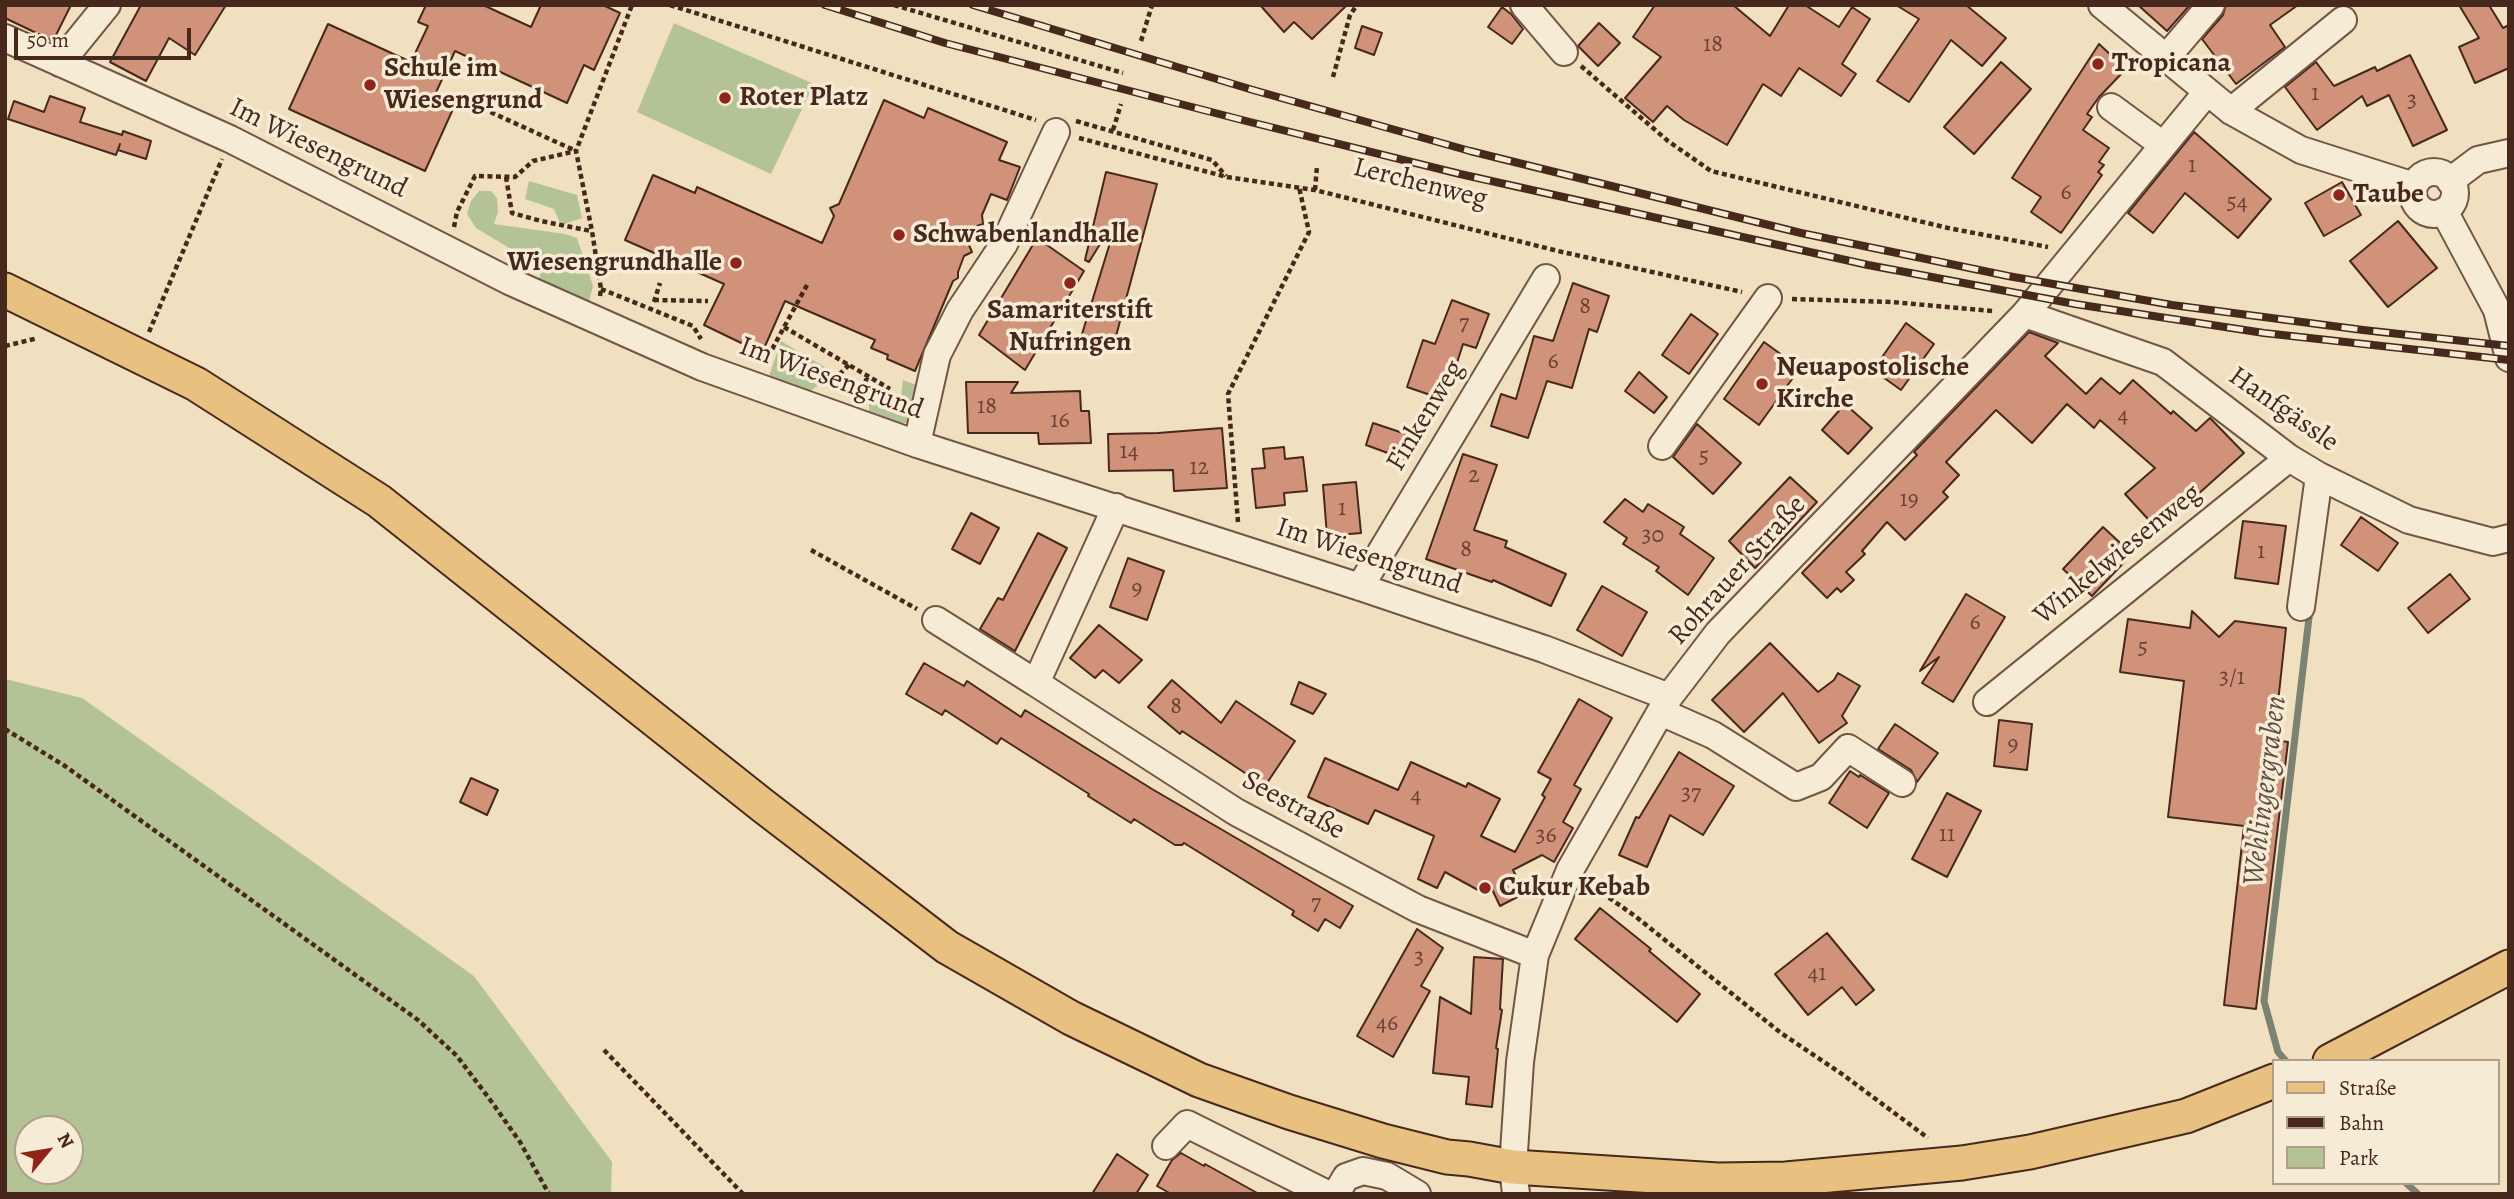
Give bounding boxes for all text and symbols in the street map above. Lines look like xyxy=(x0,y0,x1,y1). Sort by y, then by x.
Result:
scale bar xyxy=(18,14,194,58)
text: 50 m xyxy=(27,26,69,54)
house number: 18 xyxy=(1703,31,1723,59)
place label: Tropicana xyxy=(2112,47,2231,81)
place label: Schule im Wiesengrund xyxy=(384,52,543,118)
marker: Tropicana xyxy=(2090,56,2106,72)
marker: Schule im Wiesengrund xyxy=(362,77,378,93)
house number: 1 xyxy=(2311,80,2319,108)
place label: Roter Platz xyxy=(739,81,868,115)
house number: 3 xyxy=(2407,87,2417,115)
marker: Roter Platz xyxy=(717,90,733,106)
street label: Im Wiesengrund xyxy=(224,91,412,207)
street label: Lerchenweg xyxy=(1349,151,1491,217)
house number: 1 xyxy=(2188,152,2196,180)
place label: Taube xyxy=(2353,178,2424,212)
house number: 6 xyxy=(2060,179,2072,207)
marker: Taube xyxy=(2331,187,2347,203)
house number: 54 xyxy=(2226,189,2248,217)
place label: Schwabenlandhalle xyxy=(913,218,1139,252)
marker: Schwabenlandhalle xyxy=(891,227,907,243)
place label: Wiesengrundhalle xyxy=(507,246,722,280)
marker: Wiesengrundhalle xyxy=(728,255,744,271)
marker: Samariterstift Nufringen xyxy=(1062,275,1078,291)
house number: 8 xyxy=(1579,293,1591,321)
place label: Samariterstift Nufringen xyxy=(987,294,1153,360)
house number: 7 xyxy=(1459,310,1469,338)
street label: Im Wiesengrund xyxy=(734,330,928,428)
house number: 6 xyxy=(1547,348,1559,376)
place label: Neuapostolische Kirche xyxy=(1776,351,1969,417)
street label: Finkenweg xyxy=(1380,354,1472,478)
street label: Hanfgässle xyxy=(2222,360,2344,460)
marker: Neuapostolische Kirche xyxy=(1754,376,1770,392)
house number: 18 xyxy=(977,393,997,421)
house number: 4 xyxy=(2118,402,2128,430)
house number: 16 xyxy=(1050,407,1070,435)
house number: 14 xyxy=(1119,438,1139,466)
house number: 5 xyxy=(1699,443,1709,471)
house number: 12 xyxy=(1189,454,1209,482)
house number: 2 xyxy=(1468,462,1480,490)
street label: Winkelwiesenweg xyxy=(2028,477,2208,633)
house number: 19 xyxy=(1899,486,1919,514)
street label: Rohrauer Straße xyxy=(1662,489,1814,653)
house number: 1 xyxy=(1338,495,1346,523)
street label: Im Wiesengrund xyxy=(1272,511,1466,603)
house number: 30 xyxy=(1642,522,1664,550)
house number: 8 xyxy=(1460,536,1472,564)
house number: 1 xyxy=(2257,538,2265,566)
house number: 9 xyxy=(1132,575,1142,603)
house number: 6 xyxy=(1969,609,1981,637)
house number: 5 xyxy=(2138,634,2148,662)
house number: 3/1 xyxy=(2219,664,2245,692)
house number: 8 xyxy=(1170,693,1182,721)
water label: Wehlingergraben xyxy=(2236,694,2296,888)
house number: 9 xyxy=(2008,731,2018,759)
street label: Seestraße xyxy=(1236,764,1350,848)
house number: 37 xyxy=(1681,780,1701,808)
house number: 4 xyxy=(1411,782,1421,810)
house number: 11 xyxy=(1939,821,1955,849)
house number: 36 xyxy=(1535,822,1557,850)
place label: Cukur Kebab xyxy=(1499,871,1650,905)
marker: Cukur Kebab xyxy=(1477,880,1493,896)
house number: 7 xyxy=(1311,890,1321,918)
house number: 3 xyxy=(1414,944,1424,972)
house number: 41 xyxy=(1807,960,1827,988)
house number: 46 xyxy=(1376,1010,1398,1038)
legend xyxy=(2272,1059,2500,1185)
text: Straße xyxy=(2339,1074,2397,1102)
text: Bahn xyxy=(2339,1109,2384,1137)
north arrow xyxy=(14,1115,84,1185)
text: N xyxy=(51,1128,80,1153)
text: Park xyxy=(2339,1144,2378,1172)

